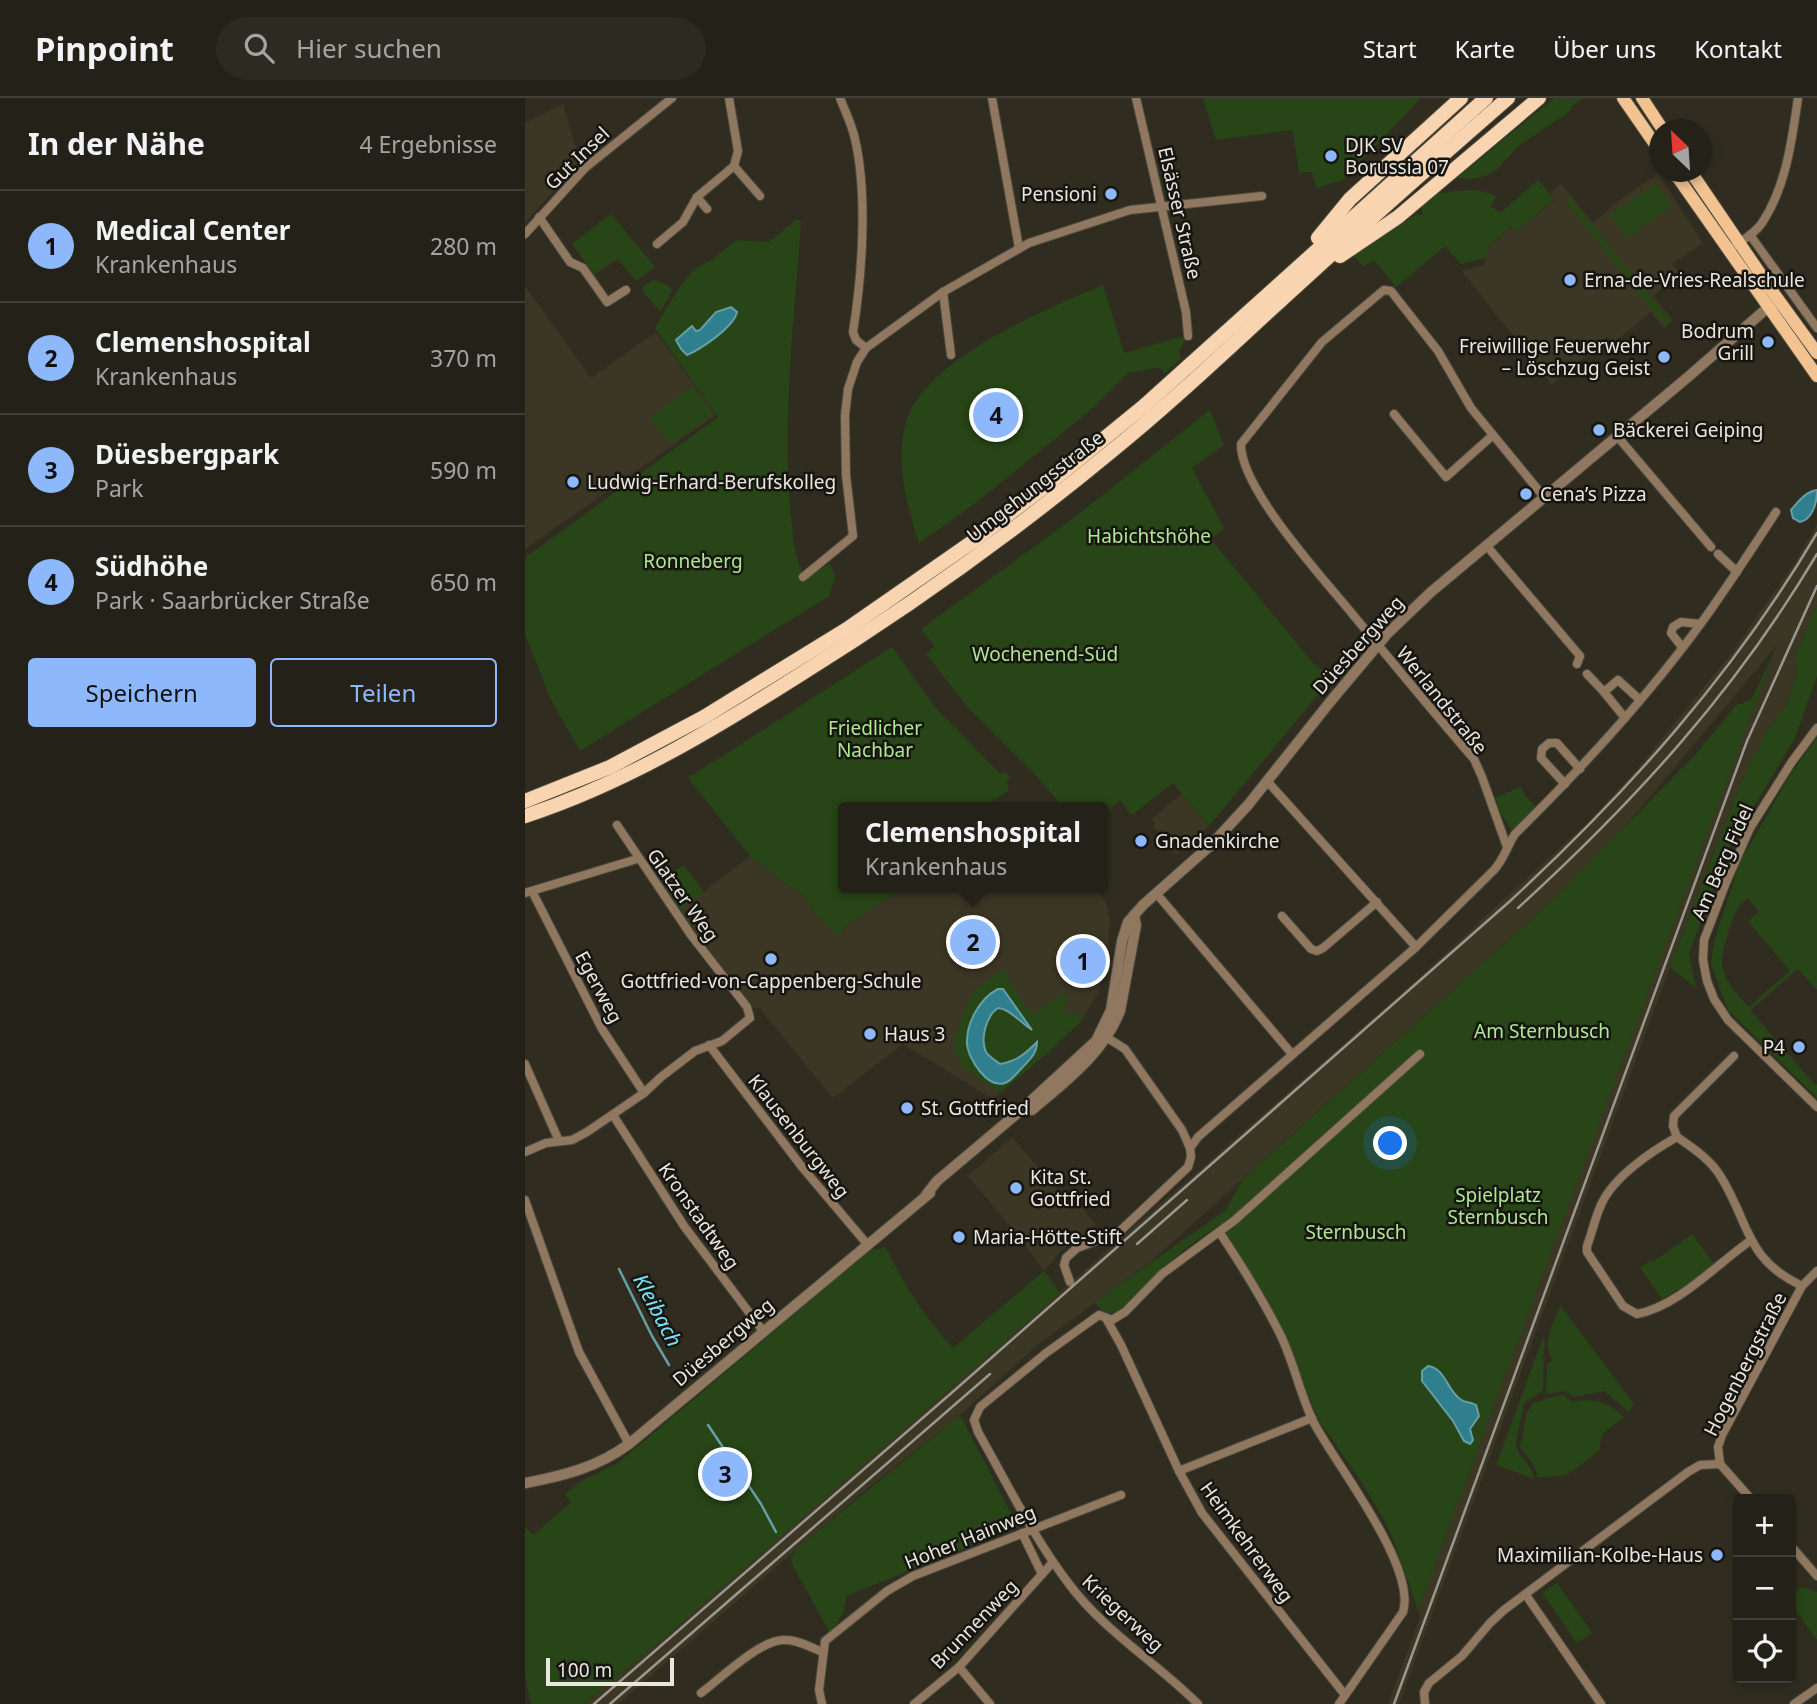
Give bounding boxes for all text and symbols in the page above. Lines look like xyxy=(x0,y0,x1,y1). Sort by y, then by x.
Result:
search box xyxy=(216,17,706,80)
text: Pinpoint xyxy=(35,26,174,71)
icon: search xyxy=(240,29,278,67)
text: Hier suchen xyxy=(296,30,442,66)
text: Start xyxy=(1363,32,1417,65)
text: Karte xyxy=(1455,32,1515,65)
text: Über uns xyxy=(1553,32,1656,65)
text: Kontakt xyxy=(1694,32,1782,65)
north arrow xyxy=(1649,119,1712,182)
street label: Gut Insel xyxy=(539,121,615,195)
text: In der Nähe xyxy=(28,123,205,164)
text: 4 Ergebnisse xyxy=(359,128,497,160)
place label: DJK SV Borussia 07 xyxy=(1345,132,1449,180)
street label: Elsässer Straße xyxy=(1152,144,1208,282)
marker: DJK SV Borussia 07 xyxy=(1323,148,1339,164)
place label: Pensioni xyxy=(1021,181,1097,207)
marker: Pensioni xyxy=(1103,186,1119,202)
text: Medical Center xyxy=(95,212,290,248)
text: 1 xyxy=(44,230,58,262)
text: 280 m xyxy=(430,230,497,262)
text: Krankenhaus xyxy=(95,248,237,280)
place label: Erna-de-Vries-Realschule xyxy=(1584,267,1805,293)
marker: Erna-de-Vries-Realschule xyxy=(1562,272,1578,288)
place label: Bodrum Grill xyxy=(1681,318,1754,366)
text: Clemenshospital xyxy=(95,324,311,360)
place label: Freiwillige Feuerwehr – Löschzug Geist xyxy=(1459,333,1650,381)
marker: Bodrum Grill xyxy=(1760,334,1776,350)
text: 2 xyxy=(44,342,58,374)
text: 370 m xyxy=(430,342,497,374)
marker: Freiwillige Feuerwehr – Löschzug Geist xyxy=(1656,349,1672,365)
text: Krankenhaus xyxy=(95,360,237,392)
pin: 4 xyxy=(973,389,1019,441)
place label: Bäckerei Geiping xyxy=(1613,417,1763,443)
marker: Bäckerei Geiping xyxy=(1591,422,1607,438)
street label: Umgehungsstraße xyxy=(961,424,1109,548)
text: Düesbergpark xyxy=(95,436,279,472)
text: 3 xyxy=(44,454,58,486)
text: 590 m xyxy=(430,454,497,486)
place label: Ludwig-Erhard-Berufskolleg xyxy=(587,469,836,495)
text: Park xyxy=(95,472,144,504)
marker: Ludwig-Erhard-Berufskolleg xyxy=(565,474,581,490)
place label: Cena’s Pizza xyxy=(1540,481,1647,507)
marker: Cena’s Pizza xyxy=(1518,486,1534,502)
park label: Habichtshöhe xyxy=(1087,523,1211,549)
text: Südhöhe xyxy=(95,548,208,584)
park label: Ronneberg xyxy=(643,548,743,574)
text: 4 xyxy=(44,566,58,598)
text: 650 m xyxy=(430,566,497,598)
text: Park · Saarbrücker Straße xyxy=(95,584,370,616)
street label: Düesbergweg xyxy=(1307,590,1409,700)
park label: Wochenend-Süd xyxy=(972,641,1118,667)
street label: Werlandstraße xyxy=(1390,641,1494,759)
button: Speichern xyxy=(28,658,256,727)
button: Teilen xyxy=(270,658,497,727)
park label: Friedlicher Nachbar xyxy=(828,715,922,763)
street label: Am Berg Fidel xyxy=(1685,800,1759,924)
popup xyxy=(838,802,1108,893)
text: Clemenshospital xyxy=(865,814,1081,850)
place label: Gnadenkirche xyxy=(1155,828,1279,854)
marker: Gnadenkirche xyxy=(1133,833,1149,849)
street label: Glatzer Weg xyxy=(641,843,725,947)
text: Krankenhaus xyxy=(865,850,1007,882)
pin: 2 xyxy=(950,916,996,968)
pin: 1 xyxy=(1060,935,1106,987)
street label: Egerweg xyxy=(569,946,629,1028)
marker: Gottfried-von-Cappenberg-Schule xyxy=(763,951,779,967)
place label: Gottfried-von-Cappenberg-Schule xyxy=(621,968,921,994)
park label: Am Sternbusch xyxy=(1474,1018,1610,1044)
place label: Haus 3 xyxy=(884,1021,945,1047)
marker: Haus 3 xyxy=(862,1026,878,1042)
place label: P4 xyxy=(1763,1034,1785,1060)
marker: P4 xyxy=(1791,1039,1807,1055)
street label: Klausenburgweg xyxy=(742,1069,856,1203)
place label: St. Gottfried xyxy=(921,1095,1029,1121)
marker: St. Gottfried xyxy=(899,1100,915,1116)
your location xyxy=(1373,1126,1407,1160)
street label: Kronstadtweg xyxy=(653,1157,745,1275)
place label: Kita St. Gottfried xyxy=(1030,1164,1111,1212)
marker: Kita St. Gottfried xyxy=(1008,1180,1024,1196)
park label: Spielplatz Sternbusch xyxy=(1448,1182,1549,1230)
park label: Sternbusch xyxy=(1306,1219,1407,1245)
place label: Maria-Hötte-Stift xyxy=(973,1224,1122,1250)
marker: Maria-Hötte-Stift xyxy=(951,1229,967,1245)
water label: Kleibach xyxy=(627,1269,689,1351)
street label: Hogenbergstraße xyxy=(1697,1288,1793,1440)
street label: Düesbergweg xyxy=(667,1292,779,1392)
pin: 3 xyxy=(702,1448,748,1500)
street label: Heimkehrerweg xyxy=(1194,1476,1300,1608)
map controls xyxy=(1733,1494,1796,1683)
button: + xyxy=(1733,1494,1796,1557)
street label: Hoher Hainweg xyxy=(900,1499,1040,1575)
place label: Maximilian-Kolbe-Haus xyxy=(1497,1542,1703,1568)
marker: Maximilian-Kolbe-Haus xyxy=(1709,1547,1725,1563)
button: − xyxy=(1733,1557,1796,1620)
street label: Kriegerweg xyxy=(1077,1568,1169,1658)
street label: Brunnenweg xyxy=(925,1574,1023,1674)
button: locate xyxy=(1733,1620,1796,1683)
scale bar xyxy=(546,1655,674,1687)
text: 100 m xyxy=(557,1657,612,1683)

